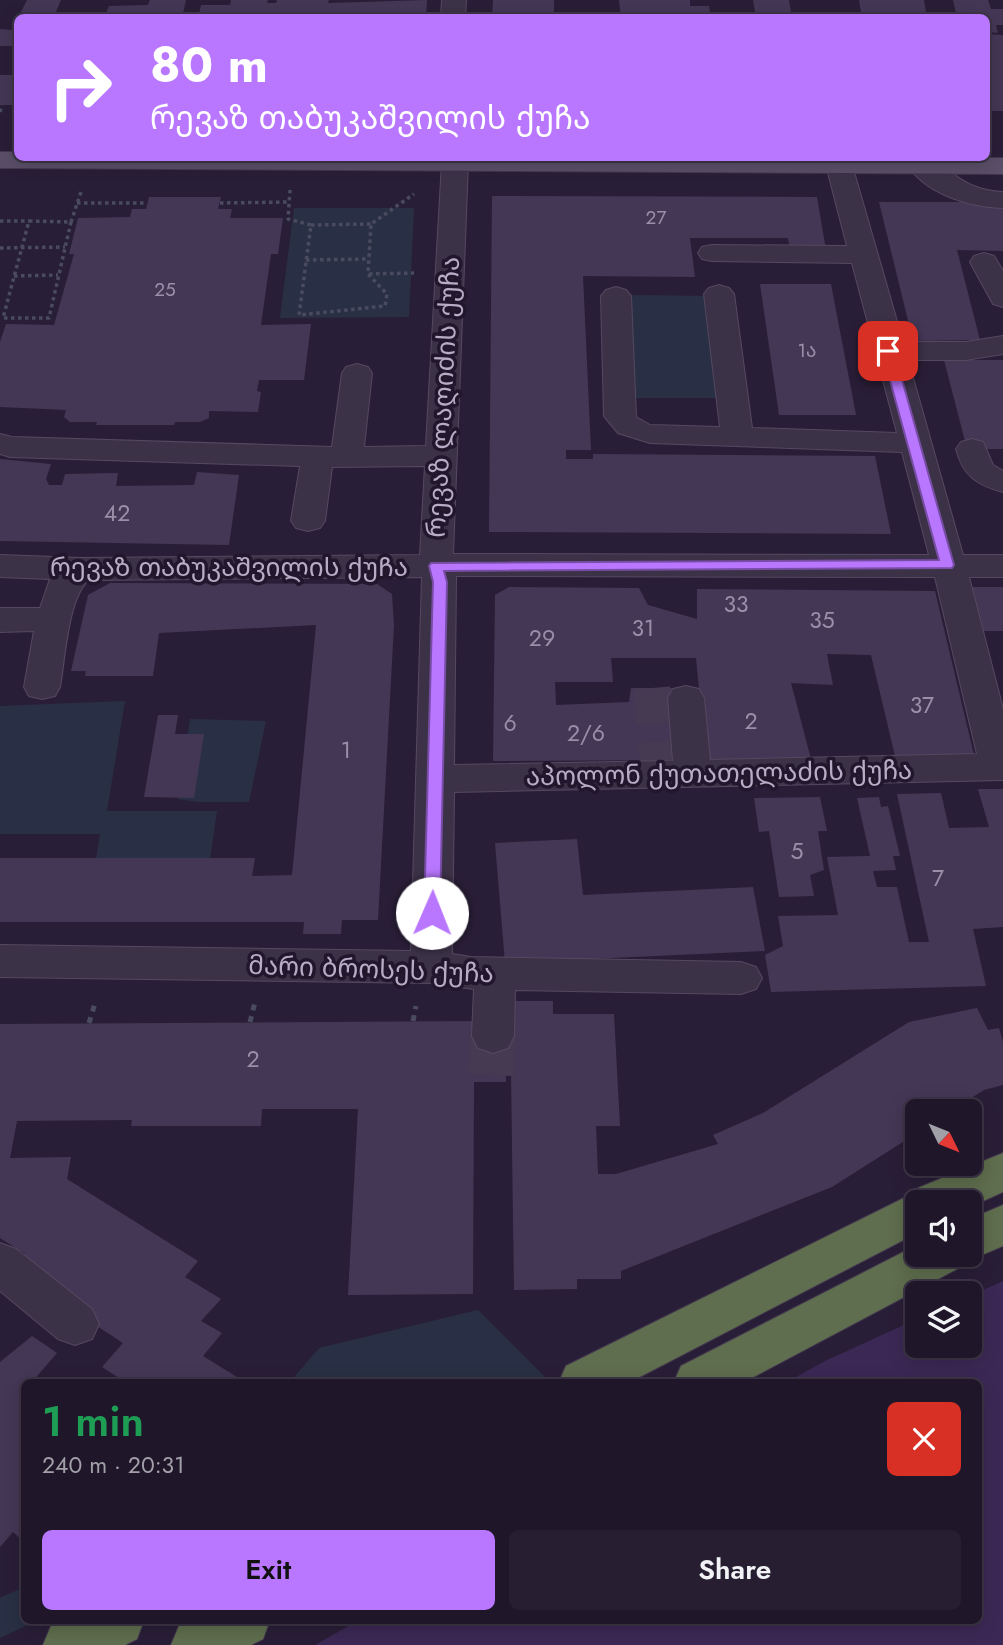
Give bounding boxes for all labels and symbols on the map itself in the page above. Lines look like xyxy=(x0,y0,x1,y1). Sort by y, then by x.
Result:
house number: 27 xyxy=(646,204,666,231)
street label: რევაზ ლაღიძის ქუჩა xyxy=(417,255,469,539)
house number: 25 xyxy=(154,276,176,303)
pin xyxy=(858,321,918,381)
house number: 1ა xyxy=(798,337,816,364)
house number: 42 xyxy=(104,496,130,530)
street label: რევაზ თაბუკაშვილის ქუჩა xyxy=(50,548,408,586)
house number: 33 xyxy=(723,587,749,621)
house number: 35 xyxy=(809,603,835,637)
house number: 31 xyxy=(632,611,654,645)
house number: 29 xyxy=(529,621,555,655)
house number: 37 xyxy=(910,688,934,722)
house number: 2 xyxy=(744,704,758,738)
house number: 6 xyxy=(503,706,517,740)
house number: 2/6 xyxy=(567,716,605,750)
house number: 1 xyxy=(341,733,351,767)
street label: აპოლონ ქუთათელაძის ქუჩა xyxy=(525,751,913,795)
house number: 5 xyxy=(791,834,804,868)
house number: 7 xyxy=(932,861,944,895)
position arrow xyxy=(395,876,469,950)
street label: მარი ბროსეს ქუჩა xyxy=(248,946,494,992)
house number: 2 xyxy=(246,1042,260,1076)
north arrow xyxy=(905,1099,982,1176)

